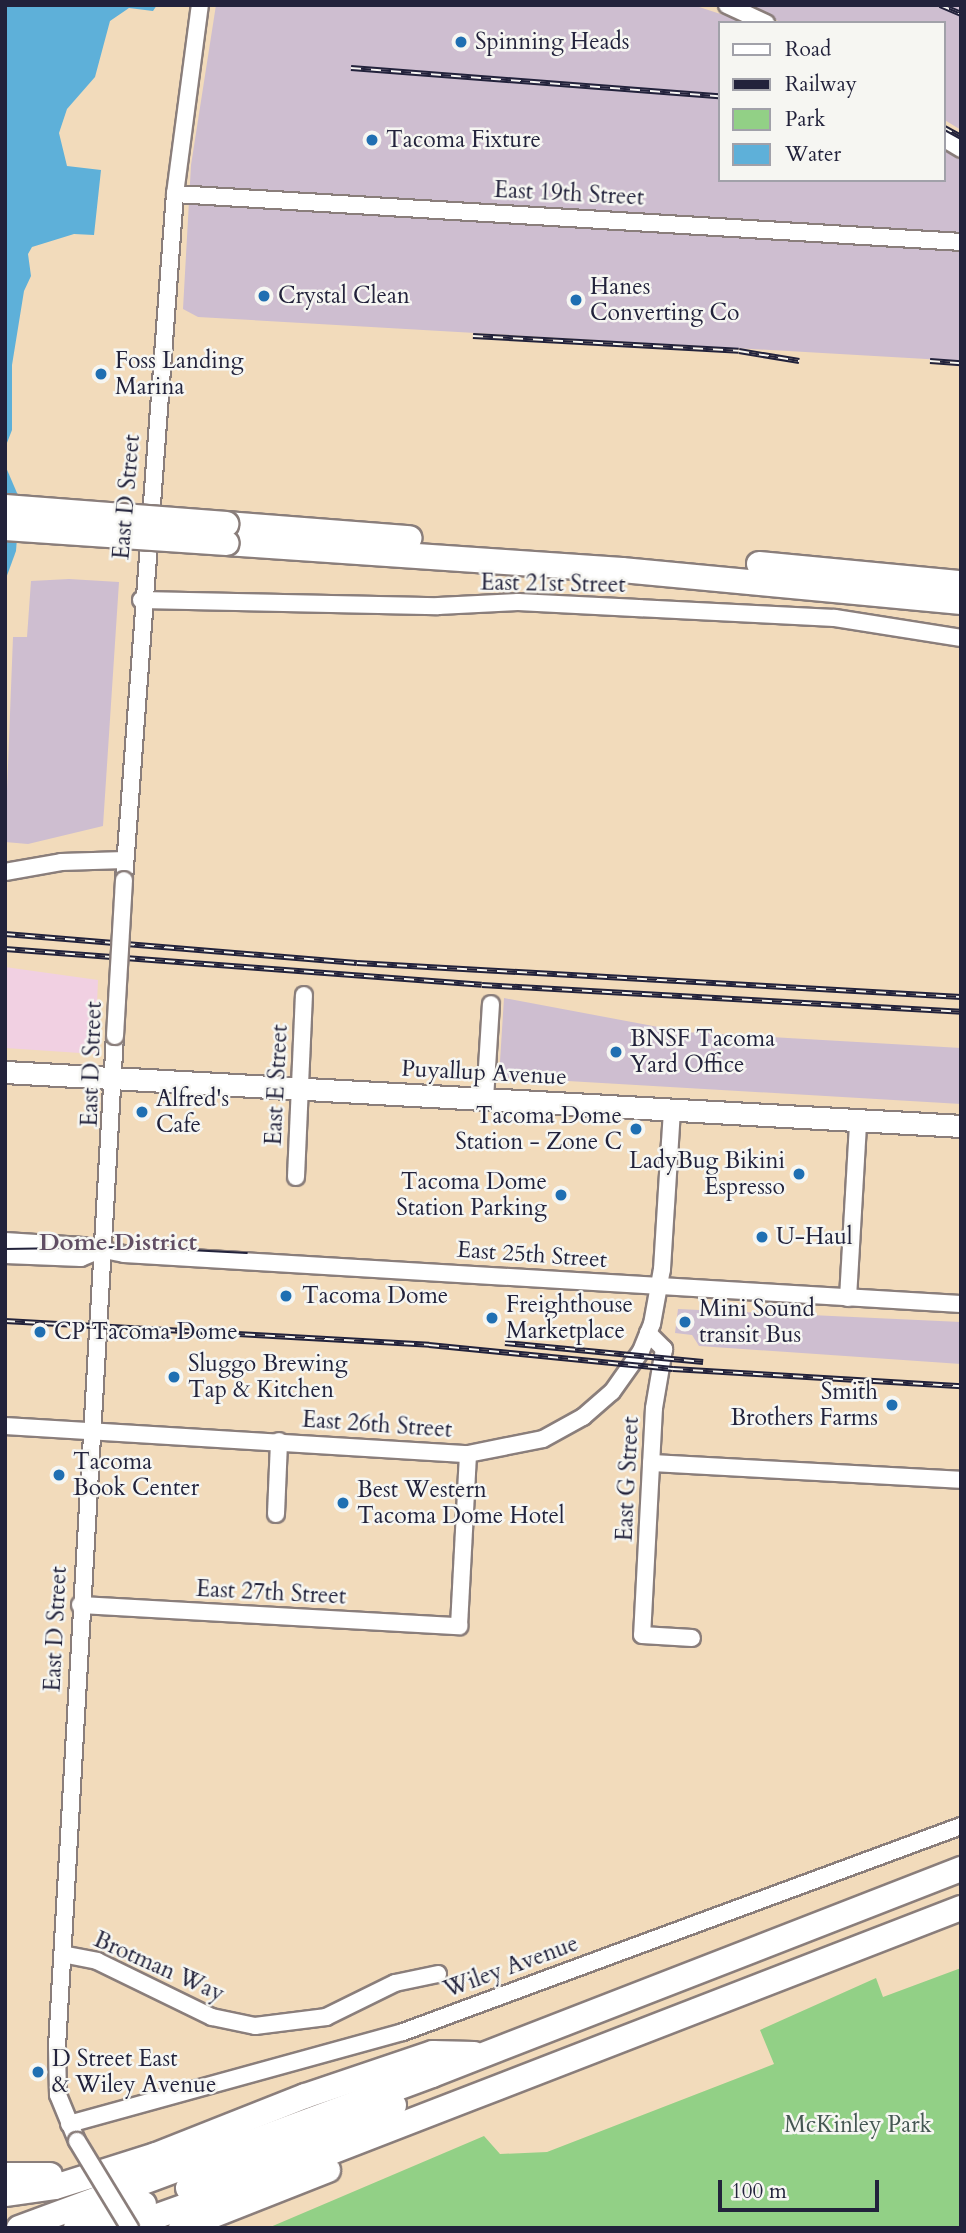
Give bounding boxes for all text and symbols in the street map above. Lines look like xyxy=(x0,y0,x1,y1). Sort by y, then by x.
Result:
legend xyxy=(718,21,945,182)
place label: Spinning Heads xyxy=(475,28,630,56)
marker: Spinning Heads xyxy=(453,34,469,50)
text: Road xyxy=(785,35,831,64)
text: Railway xyxy=(785,70,857,99)
text: Park xyxy=(785,105,825,134)
place label: Tacoma Fixture xyxy=(386,126,541,154)
marker: Tacoma Fixture xyxy=(364,132,380,148)
text: Water xyxy=(785,140,841,169)
street label: East 19th Street xyxy=(493,176,645,212)
place label: Hanes Converting Co xyxy=(590,273,739,327)
place label: Crystal Clean xyxy=(278,282,410,310)
marker: Crystal Clean xyxy=(256,288,272,304)
marker: Hanes Converting Co xyxy=(568,292,584,308)
place label: Foss Landing Marina xyxy=(115,347,244,401)
marker: Foss Landing Marina xyxy=(93,366,109,382)
street label: East D Street xyxy=(108,433,146,561)
street label: East 21st Street xyxy=(480,569,626,599)
street label: East D Street xyxy=(76,1001,108,1127)
street label: East E Street xyxy=(260,1024,294,1146)
place label: BNSF Tacoma Yard Office xyxy=(630,1025,775,1079)
marker: BNSF Tacoma Yard Office xyxy=(608,1044,624,1060)
street label: Puyallup Avenue xyxy=(401,1055,567,1091)
place label: Alfred's Cafe xyxy=(156,1085,229,1139)
place label: Tacoma Dome Station - Zone C xyxy=(455,1102,622,1156)
marker: Alfred's Cafe xyxy=(134,1104,150,1120)
marker: Tacoma Dome Station - Zone C xyxy=(628,1121,644,1137)
place label: LadyBug Bikini Espresso xyxy=(629,1147,785,1201)
marker: LadyBug Bikini Espresso xyxy=(791,1166,807,1182)
place label: Tacoma Dome Station Parking xyxy=(396,1168,547,1222)
marker: Tacoma Dome Station Parking xyxy=(553,1187,569,1203)
place label: U-Haul xyxy=(776,1223,853,1251)
district label: Dome District xyxy=(39,1229,197,1257)
marker: U-Haul xyxy=(754,1229,770,1245)
street label: East 25th Street xyxy=(456,1236,608,1274)
place label: Tacoma Dome xyxy=(302,1282,448,1310)
marker: Tacoma Dome xyxy=(276,1286,296,1306)
place label: Freighthouse Marketplace xyxy=(506,1291,633,1345)
place label: Mini Sound transit Bus xyxy=(699,1295,815,1349)
marker: Freighthouse Marketplace xyxy=(484,1310,500,1326)
marker: Mini Sound transit Bus xyxy=(677,1314,693,1330)
place label: CP Tacoma Dome xyxy=(54,1318,238,1346)
marker: CP Tacoma Dome xyxy=(32,1324,48,1340)
place label: Sluggo Brewing Tap & Kitchen xyxy=(188,1350,348,1404)
marker: Sluggo Brewing Tap & Kitchen xyxy=(166,1369,182,1385)
place label: Smith Brothers Farms xyxy=(730,1378,878,1432)
marker: Smith Brothers Farms xyxy=(884,1397,900,1413)
street label: East 26th Street xyxy=(301,1406,453,1444)
street label: East G Street xyxy=(611,1416,645,1542)
place label: Tacoma Book Center xyxy=(73,1448,199,1502)
marker: Tacoma Book Center xyxy=(51,1467,67,1483)
place label: Best Western Tacoma Dome Hotel xyxy=(357,1476,565,1530)
marker: Best Western Tacoma Dome Hotel xyxy=(335,1495,351,1511)
street label: East D Street xyxy=(39,1566,73,1692)
street label: East 27th Street xyxy=(195,1575,347,1611)
street label: Brotman Way xyxy=(90,1926,228,2008)
street label: Wiley Avenue xyxy=(440,1930,582,2004)
place label: D Street East & Wiley Avenue xyxy=(52,2045,216,2099)
marker: D Street East & Wiley Avenue xyxy=(30,2064,46,2080)
park label: McKinley Park xyxy=(784,2111,932,2139)
scale bar xyxy=(721,2166,882,2210)
text: 100 m xyxy=(731,2177,787,2206)

